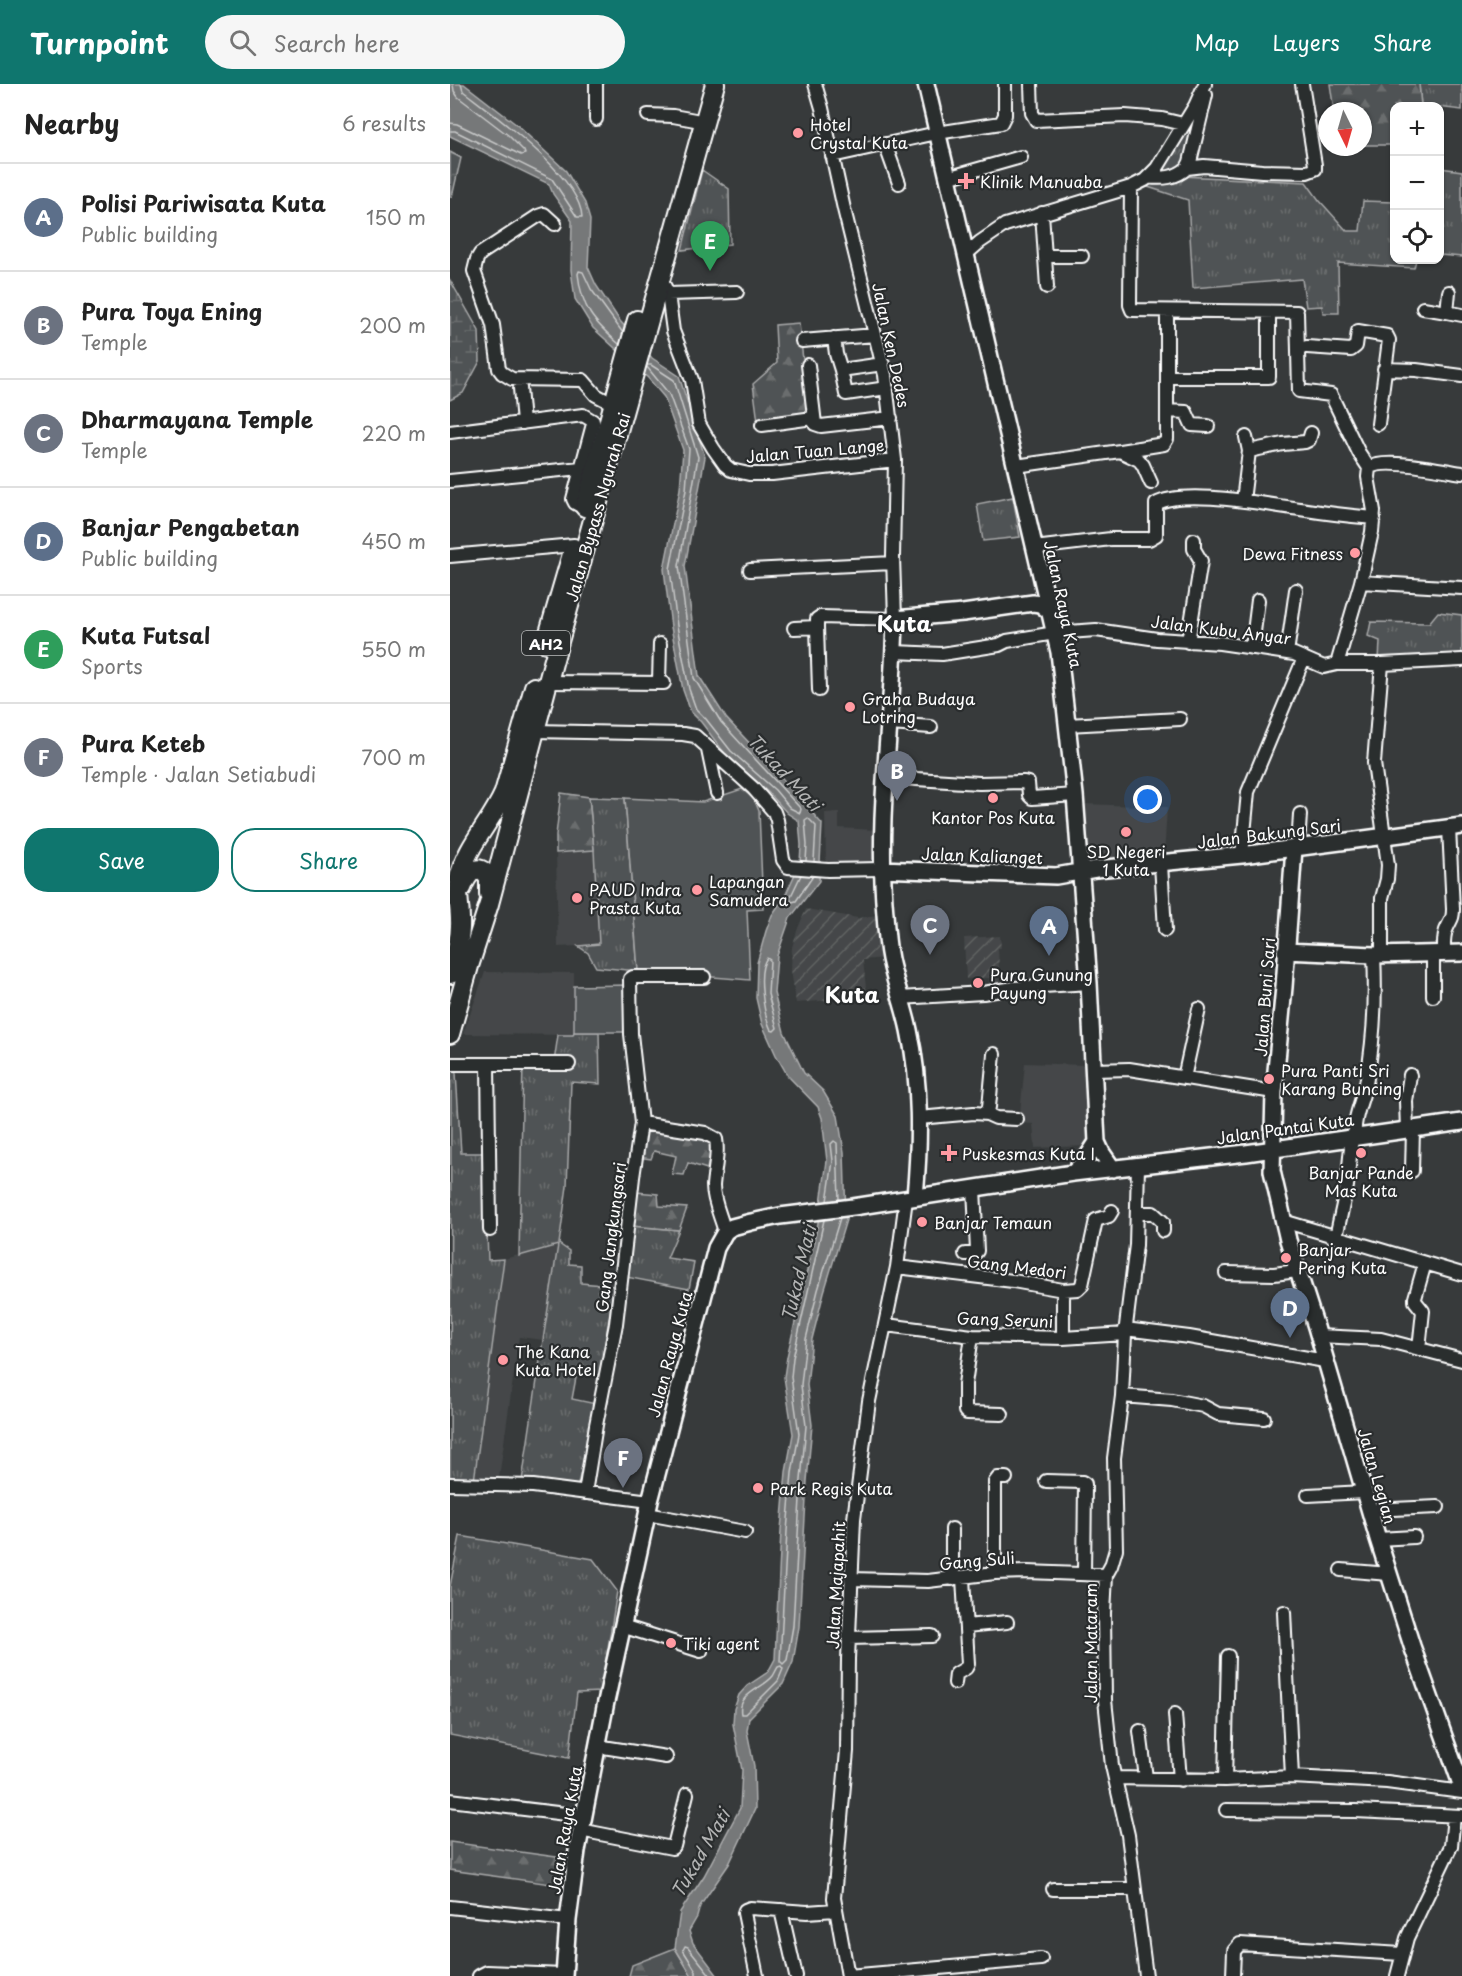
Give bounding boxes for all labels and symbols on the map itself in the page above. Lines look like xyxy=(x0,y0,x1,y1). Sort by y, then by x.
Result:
north arrow xyxy=(1318,102,1372,156)
place label: Hotel Crystal Kuta xyxy=(810,112,908,154)
marker: Hotel Crystal Kuta xyxy=(791,126,805,140)
place label: Klinik Manuaba xyxy=(980,169,1102,193)
marker: Klinik Manuaba xyxy=(957,172,975,190)
pin: E xyxy=(690,222,730,271)
street label: Jalan Ken Dedes xyxy=(867,280,917,410)
street label: Jalan Bypass Ngurah Rai xyxy=(558,410,636,604)
street label: Jalan Tuan Lange xyxy=(745,432,885,468)
street label: Jalan Raya Kuta xyxy=(1039,538,1089,670)
place label: Dewa Fitness xyxy=(1242,541,1343,565)
marker: Dewa Fitness xyxy=(1348,546,1362,560)
district label: Kuta xyxy=(877,606,931,639)
street label: Jalan Kubu Anyar xyxy=(1150,608,1293,650)
road number: AH2 xyxy=(522,631,570,655)
place label: Graha Budaya Lotring xyxy=(862,686,976,728)
marker: Graha Budaya Lotring xyxy=(843,700,857,714)
water label: Tukad Mati xyxy=(742,727,830,819)
pin: B xyxy=(878,752,916,801)
your location xyxy=(1133,785,1162,814)
marker: Kantor Pos Kuta xyxy=(986,791,1000,805)
place label: Kantor Pos Kuta xyxy=(931,805,1055,829)
street label: Jalan Bakung Sari xyxy=(1196,812,1342,854)
marker: SD Negeri 1 Kuta xyxy=(1119,825,1133,839)
place label: SD Negeri 1 Kuta xyxy=(1086,839,1166,881)
street label: Jalan Kalianget xyxy=(921,841,1044,869)
place label: Lapangan Samudera xyxy=(709,869,789,911)
place label: PAUD Indra Prasta Kuta xyxy=(589,877,681,919)
marker: Lapangan Samudera xyxy=(690,883,704,897)
marker: PAUD Indra Prasta Kuta xyxy=(570,891,584,905)
pin: C xyxy=(910,906,950,955)
pin: A xyxy=(1030,906,1068,956)
street label: Jalan Buni Sari xyxy=(1248,937,1280,1057)
place label: Pura Gunung Payung xyxy=(990,962,1093,1004)
marker: Pura Gunung Payung xyxy=(971,976,985,990)
district label: Kuta xyxy=(825,977,879,1010)
place label: Pura Panti Sri Karang Buncing xyxy=(1281,1058,1402,1100)
marker: Pura Panti Sri Karang Buncing xyxy=(1262,1072,1276,1086)
street label: Jalan Pantai Kuta xyxy=(1215,1106,1355,1150)
place label: Puskesmas Kuta I xyxy=(962,1141,1095,1165)
marker: Puskesmas Kuta I xyxy=(940,1144,958,1162)
marker: Banjar Pande Mas Kuta xyxy=(1354,1146,1368,1160)
street label: Gang Jangkungsari xyxy=(589,1160,631,1314)
place label: Banjar Pande Mas Kuta xyxy=(1308,1160,1414,1202)
place label: Banjar Temaun xyxy=(934,1210,1052,1234)
marker: Banjar Temaun xyxy=(915,1215,929,1229)
water label: Tukad Mati xyxy=(774,1220,823,1324)
place label: Banjar Pering Kuta xyxy=(1298,1237,1387,1279)
street label: Gang Medori xyxy=(966,1248,1068,1284)
marker: Banjar Pering Kuta xyxy=(1279,1251,1293,1265)
street label: Jalan Raya Kuta xyxy=(641,1288,697,1420)
pin: D xyxy=(1270,1288,1310,1338)
street label: Gang Seruni xyxy=(956,1305,1054,1333)
place label: The Kana Kuta Hotel xyxy=(515,1339,596,1381)
marker: The Kana Kuta Hotel xyxy=(496,1353,510,1367)
street label: Jalan Legian xyxy=(1353,1425,1403,1527)
pin: F xyxy=(604,1438,642,1488)
place label: Park Regis Kuta xyxy=(770,1476,892,1500)
marker: Park Regis Kuta xyxy=(751,1481,765,1495)
street label: Jalan Majapahit xyxy=(820,1520,850,1649)
street label: Gang Suli xyxy=(938,1545,1016,1575)
street label: Jalan Mataram xyxy=(1078,1583,1102,1703)
place label: Tiki agent xyxy=(683,1631,760,1655)
marker: Tiki agent xyxy=(664,1636,678,1650)
street label: Jalan Raya Kuta xyxy=(541,1764,587,1896)
water label: Tukad Mati xyxy=(664,1801,738,1902)

